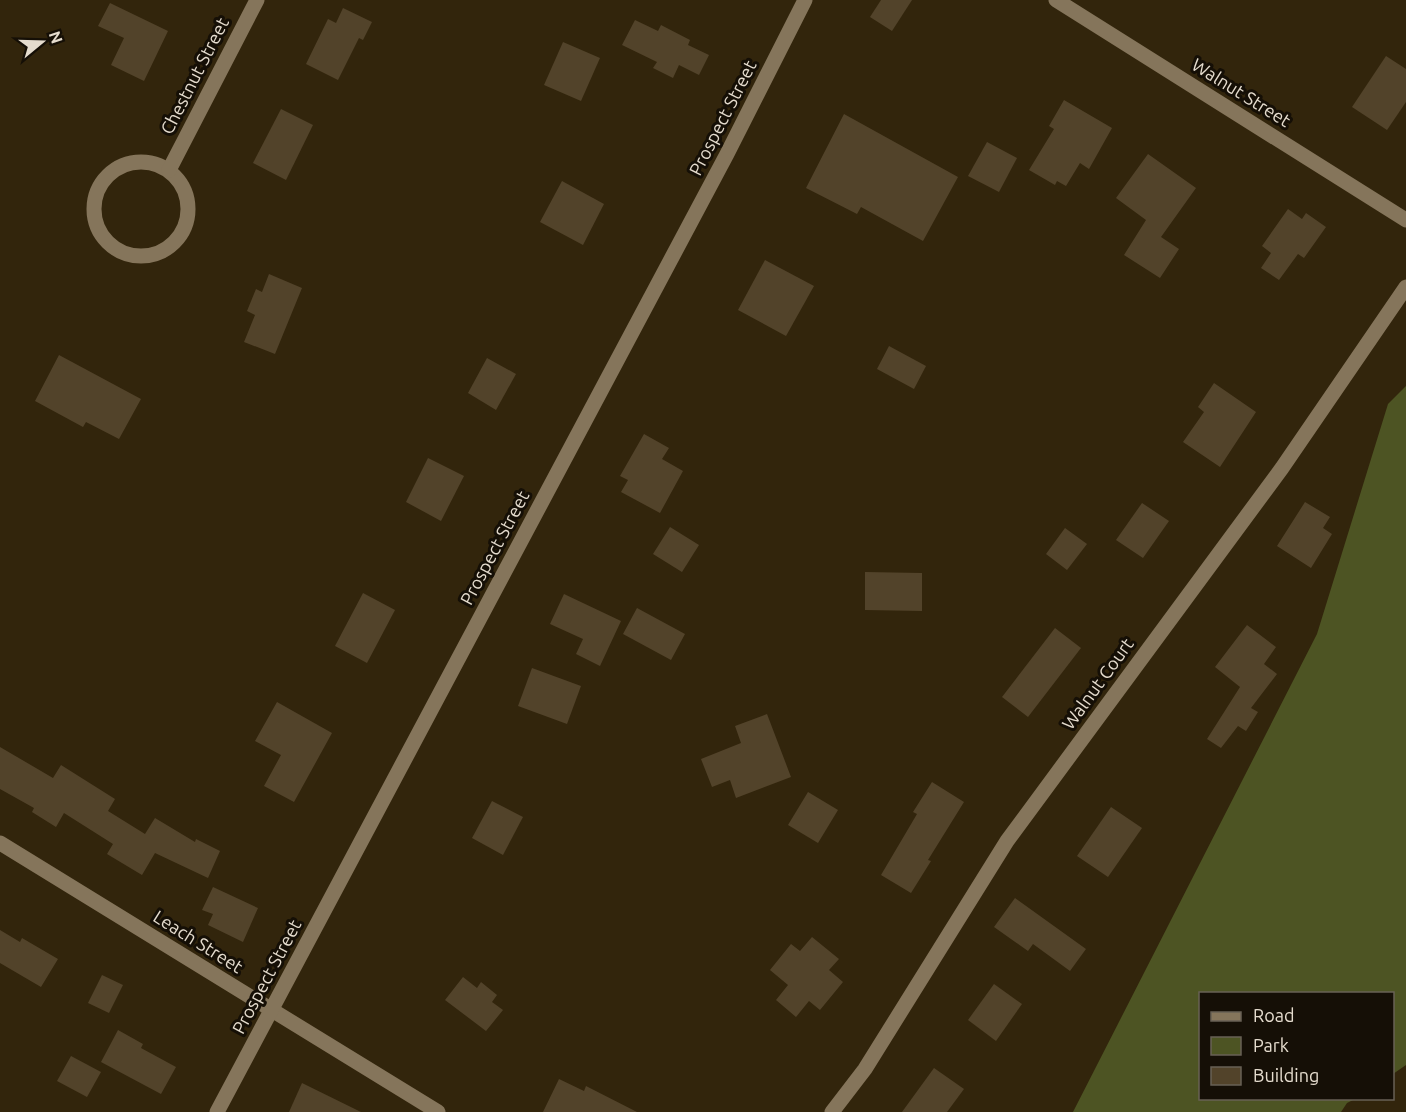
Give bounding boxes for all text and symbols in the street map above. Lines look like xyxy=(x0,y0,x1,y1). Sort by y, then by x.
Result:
north arrow xyxy=(12,12,72,72)
street label: Chestnut Street xyxy=(156,14,232,137)
text: N xyxy=(46,29,67,46)
street label: Walnut Street xyxy=(1189,54,1294,130)
street label: Prospect Street xyxy=(685,57,760,178)
street label: Prospect Street xyxy=(456,487,533,608)
street label: Walnut Court xyxy=(1057,634,1137,733)
street label: Leach Street xyxy=(150,906,247,976)
street label: Prospect Street xyxy=(228,916,305,1037)
legend xyxy=(1199,992,1394,1100)
text: Road xyxy=(1253,1005,1295,1025)
text: Park xyxy=(1253,1035,1289,1055)
text: Building xyxy=(1253,1065,1319,1085)

